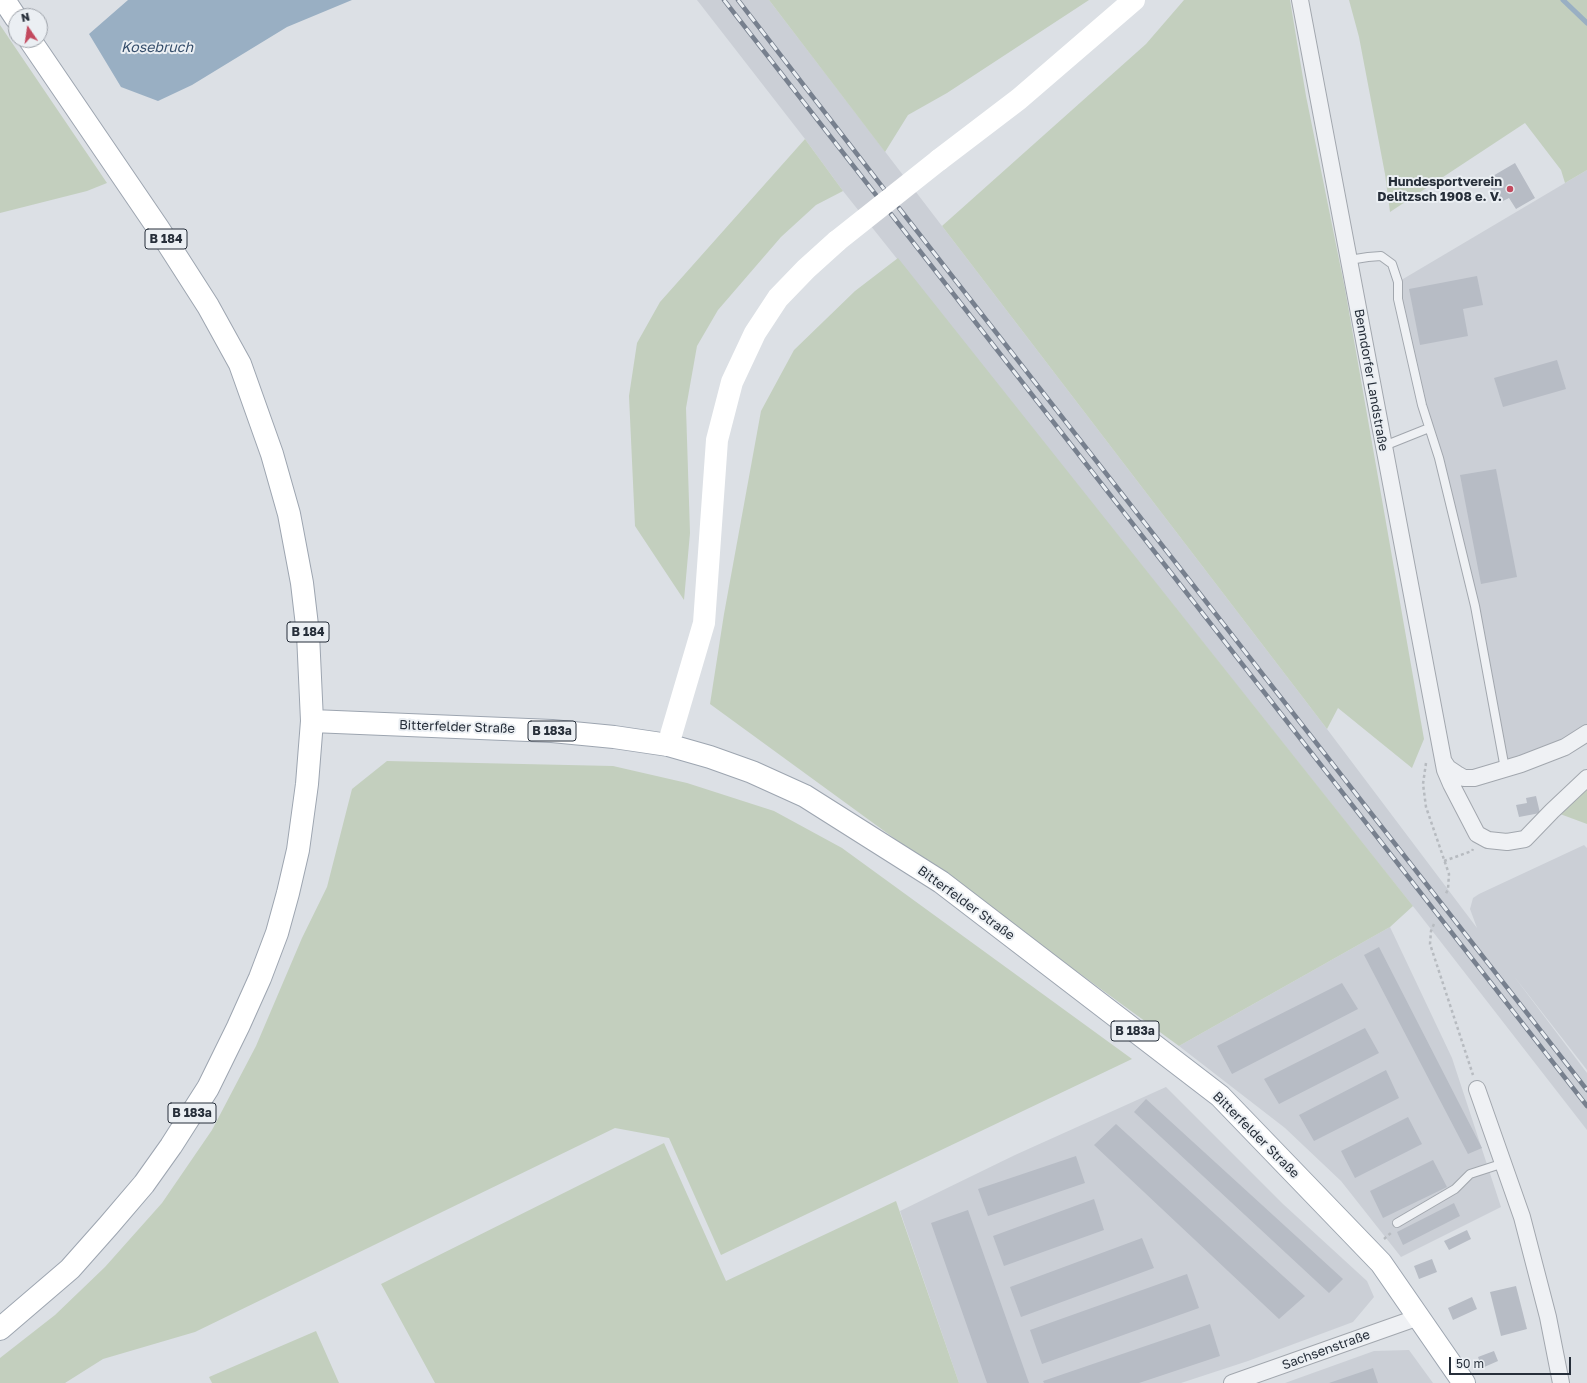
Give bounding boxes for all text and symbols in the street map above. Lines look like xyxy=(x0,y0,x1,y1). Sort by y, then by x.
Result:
north arrow xyxy=(8,8,48,48)
text: N xyxy=(20,10,31,24)
water label: Kosebruch xyxy=(121,40,193,56)
place label: Hundesportverein Delitzsch 1908 e. V. xyxy=(1377,174,1502,205)
marker: Hundesportverein Delitzsch 1908 e. V. xyxy=(1505,184,1515,194)
road number: B 184 xyxy=(145,229,187,249)
street label: Benndorfer Landstraße xyxy=(1351,308,1391,452)
road number: B 184 xyxy=(287,622,329,642)
street label: Bitterfelder Straße xyxy=(399,717,515,737)
road number: B 183a xyxy=(528,721,576,741)
street label: Bitterfelder Straße xyxy=(914,863,1018,943)
road number: B 183a xyxy=(1111,1021,1159,1041)
street label: Bitterfelder Straße xyxy=(1209,1088,1303,1182)
road number: B 183a xyxy=(168,1103,216,1123)
street label: Sachsenstraße xyxy=(1280,1327,1372,1373)
scale bar xyxy=(1451,1349,1573,1375)
text: 50 m xyxy=(1456,1356,1484,1371)

